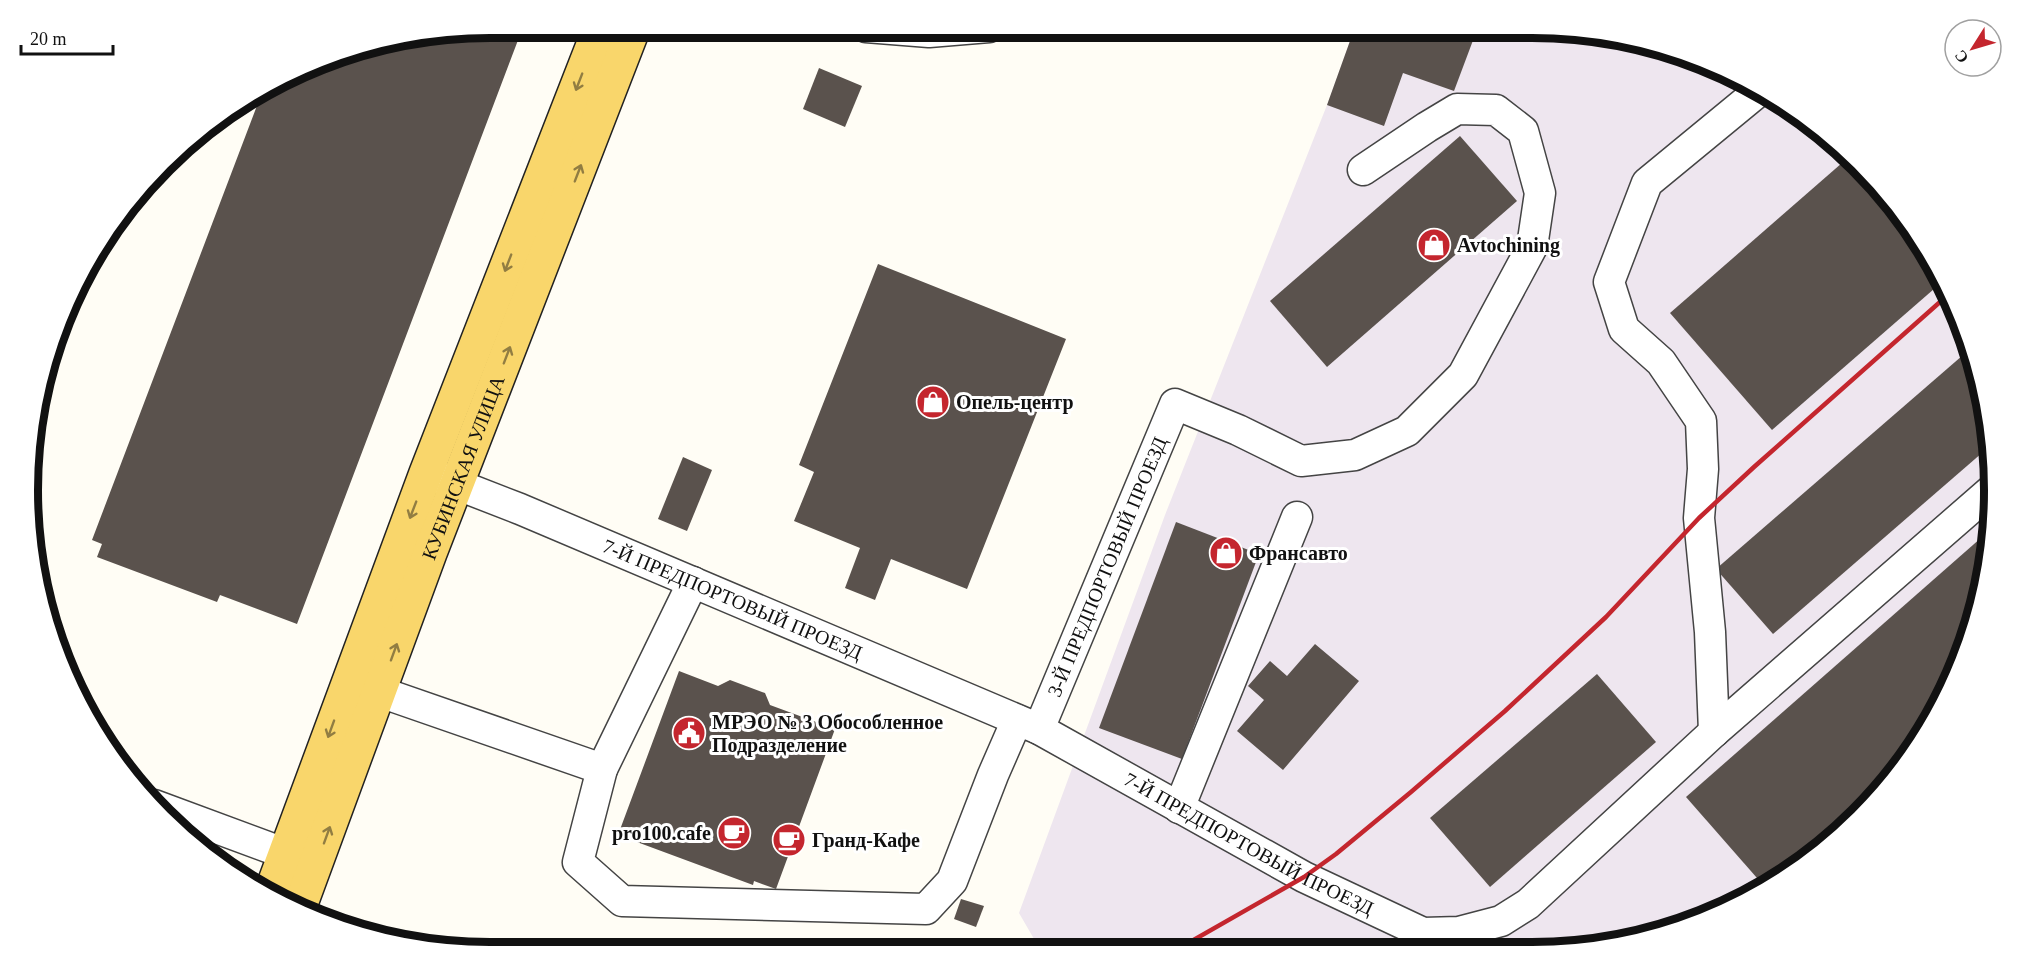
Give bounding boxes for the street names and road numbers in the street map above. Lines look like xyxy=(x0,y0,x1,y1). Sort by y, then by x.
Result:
street label: КУБИНСКАЯ УЛИЦА xyxy=(417,372,509,563)
street label: 3-Й ПРЕДПОРТОВЫЙ ПРОЕЗД xyxy=(1043,433,1172,700)
street label: 7-Й ПРЕДПОРТОВЫЙ ПРОЕЗД xyxy=(599,534,866,665)
street label: 7-Й ПРЕДПОРТОВЫЙ ПРОЕЗД xyxy=(1120,768,1377,920)

